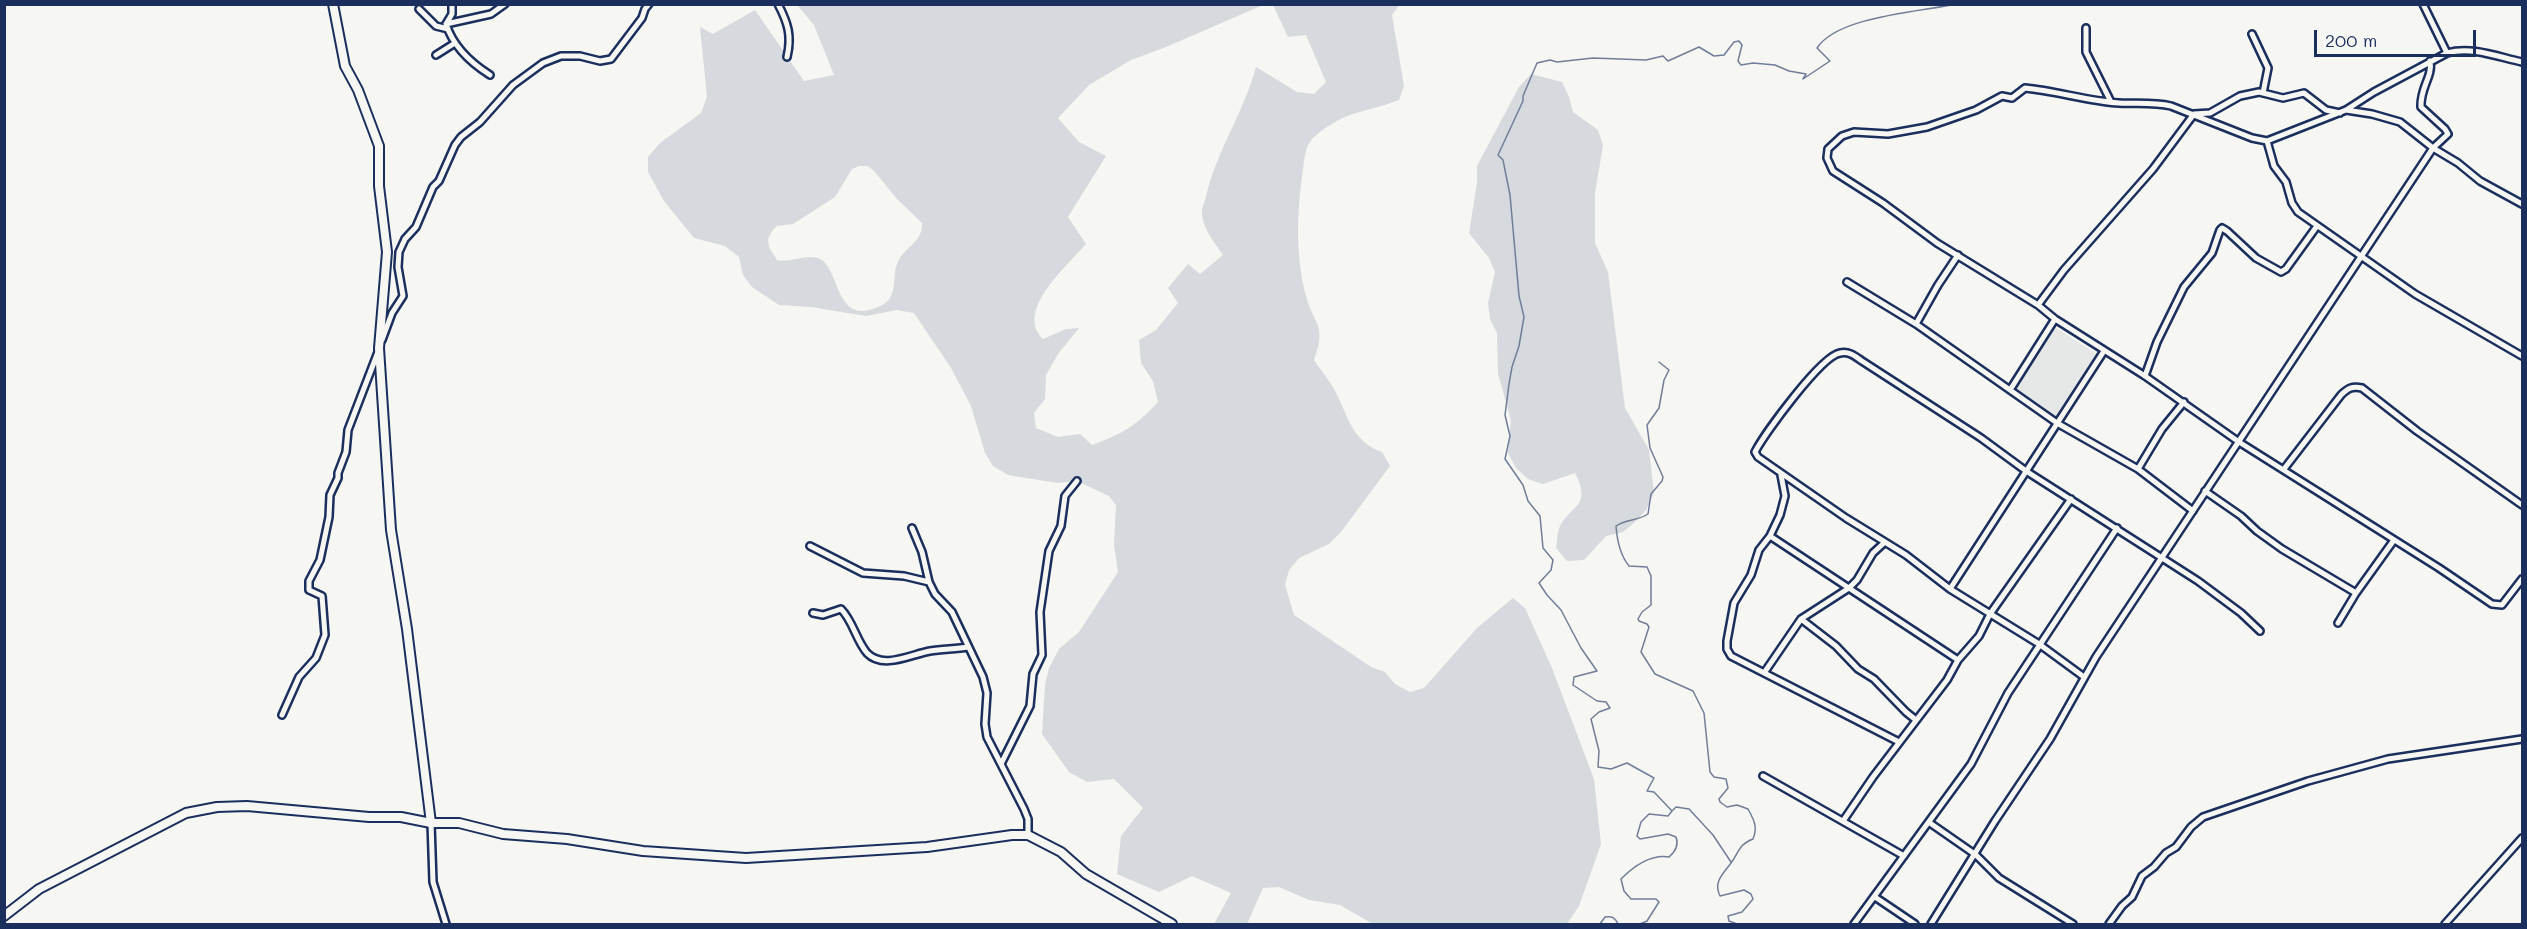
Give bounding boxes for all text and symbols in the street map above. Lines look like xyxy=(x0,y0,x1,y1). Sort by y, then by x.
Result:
scale bar xyxy=(2317,18,2479,56)
text: 200 m xyxy=(2325,28,2377,52)

